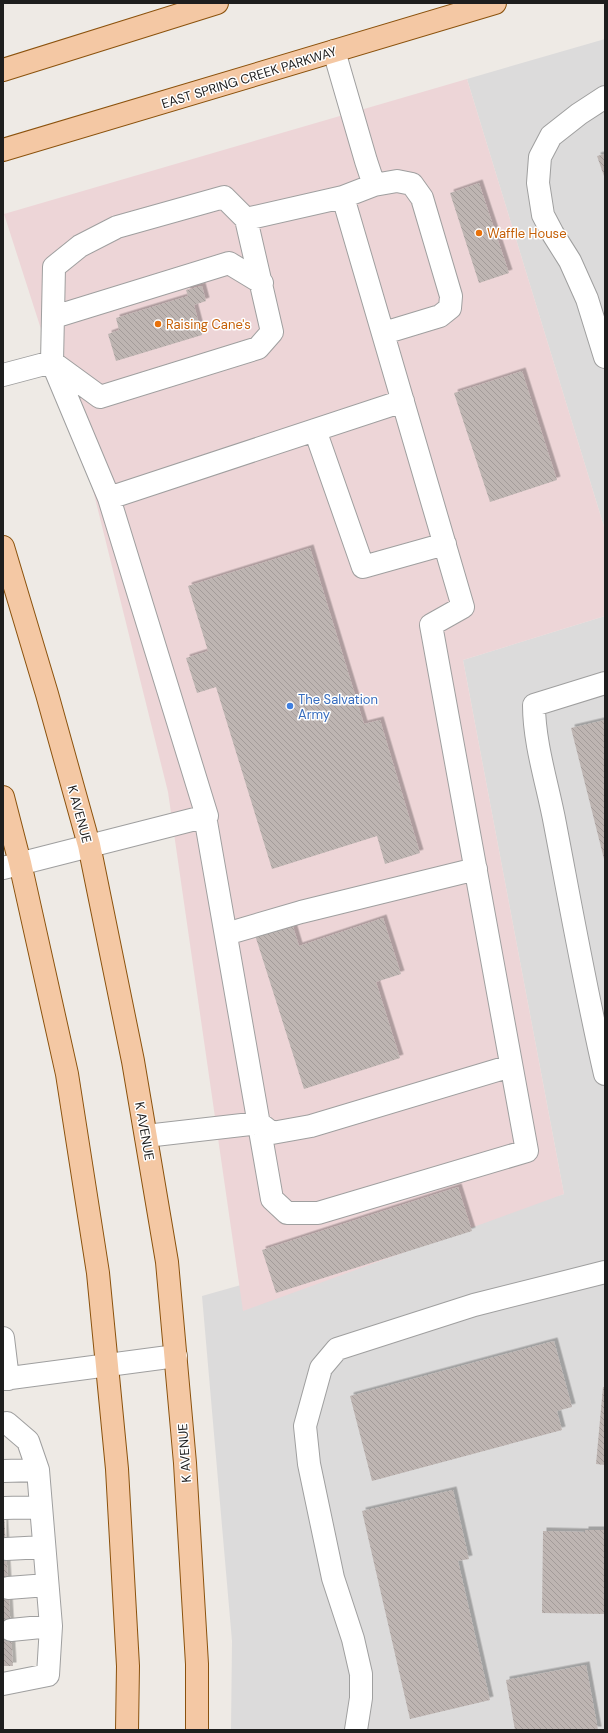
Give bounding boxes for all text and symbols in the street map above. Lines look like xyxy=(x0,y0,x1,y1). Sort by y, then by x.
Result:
street label: EAST SPRING CREEK PARKWAY xyxy=(160,43,339,112)
place label: Waffle House xyxy=(487,225,567,242)
marker: Waffle House xyxy=(474,228,484,238)
place label: Raising Cane's xyxy=(166,316,251,333)
marker: Raising Cane's xyxy=(153,319,163,329)
place label: The Salvation Army xyxy=(298,691,378,723)
marker: The Salvation Army xyxy=(285,701,295,711)
street label: K AVENUE xyxy=(64,783,95,845)
street label: K AVENUE xyxy=(131,1100,158,1162)
street label: K AVENUE xyxy=(174,1423,195,1483)

